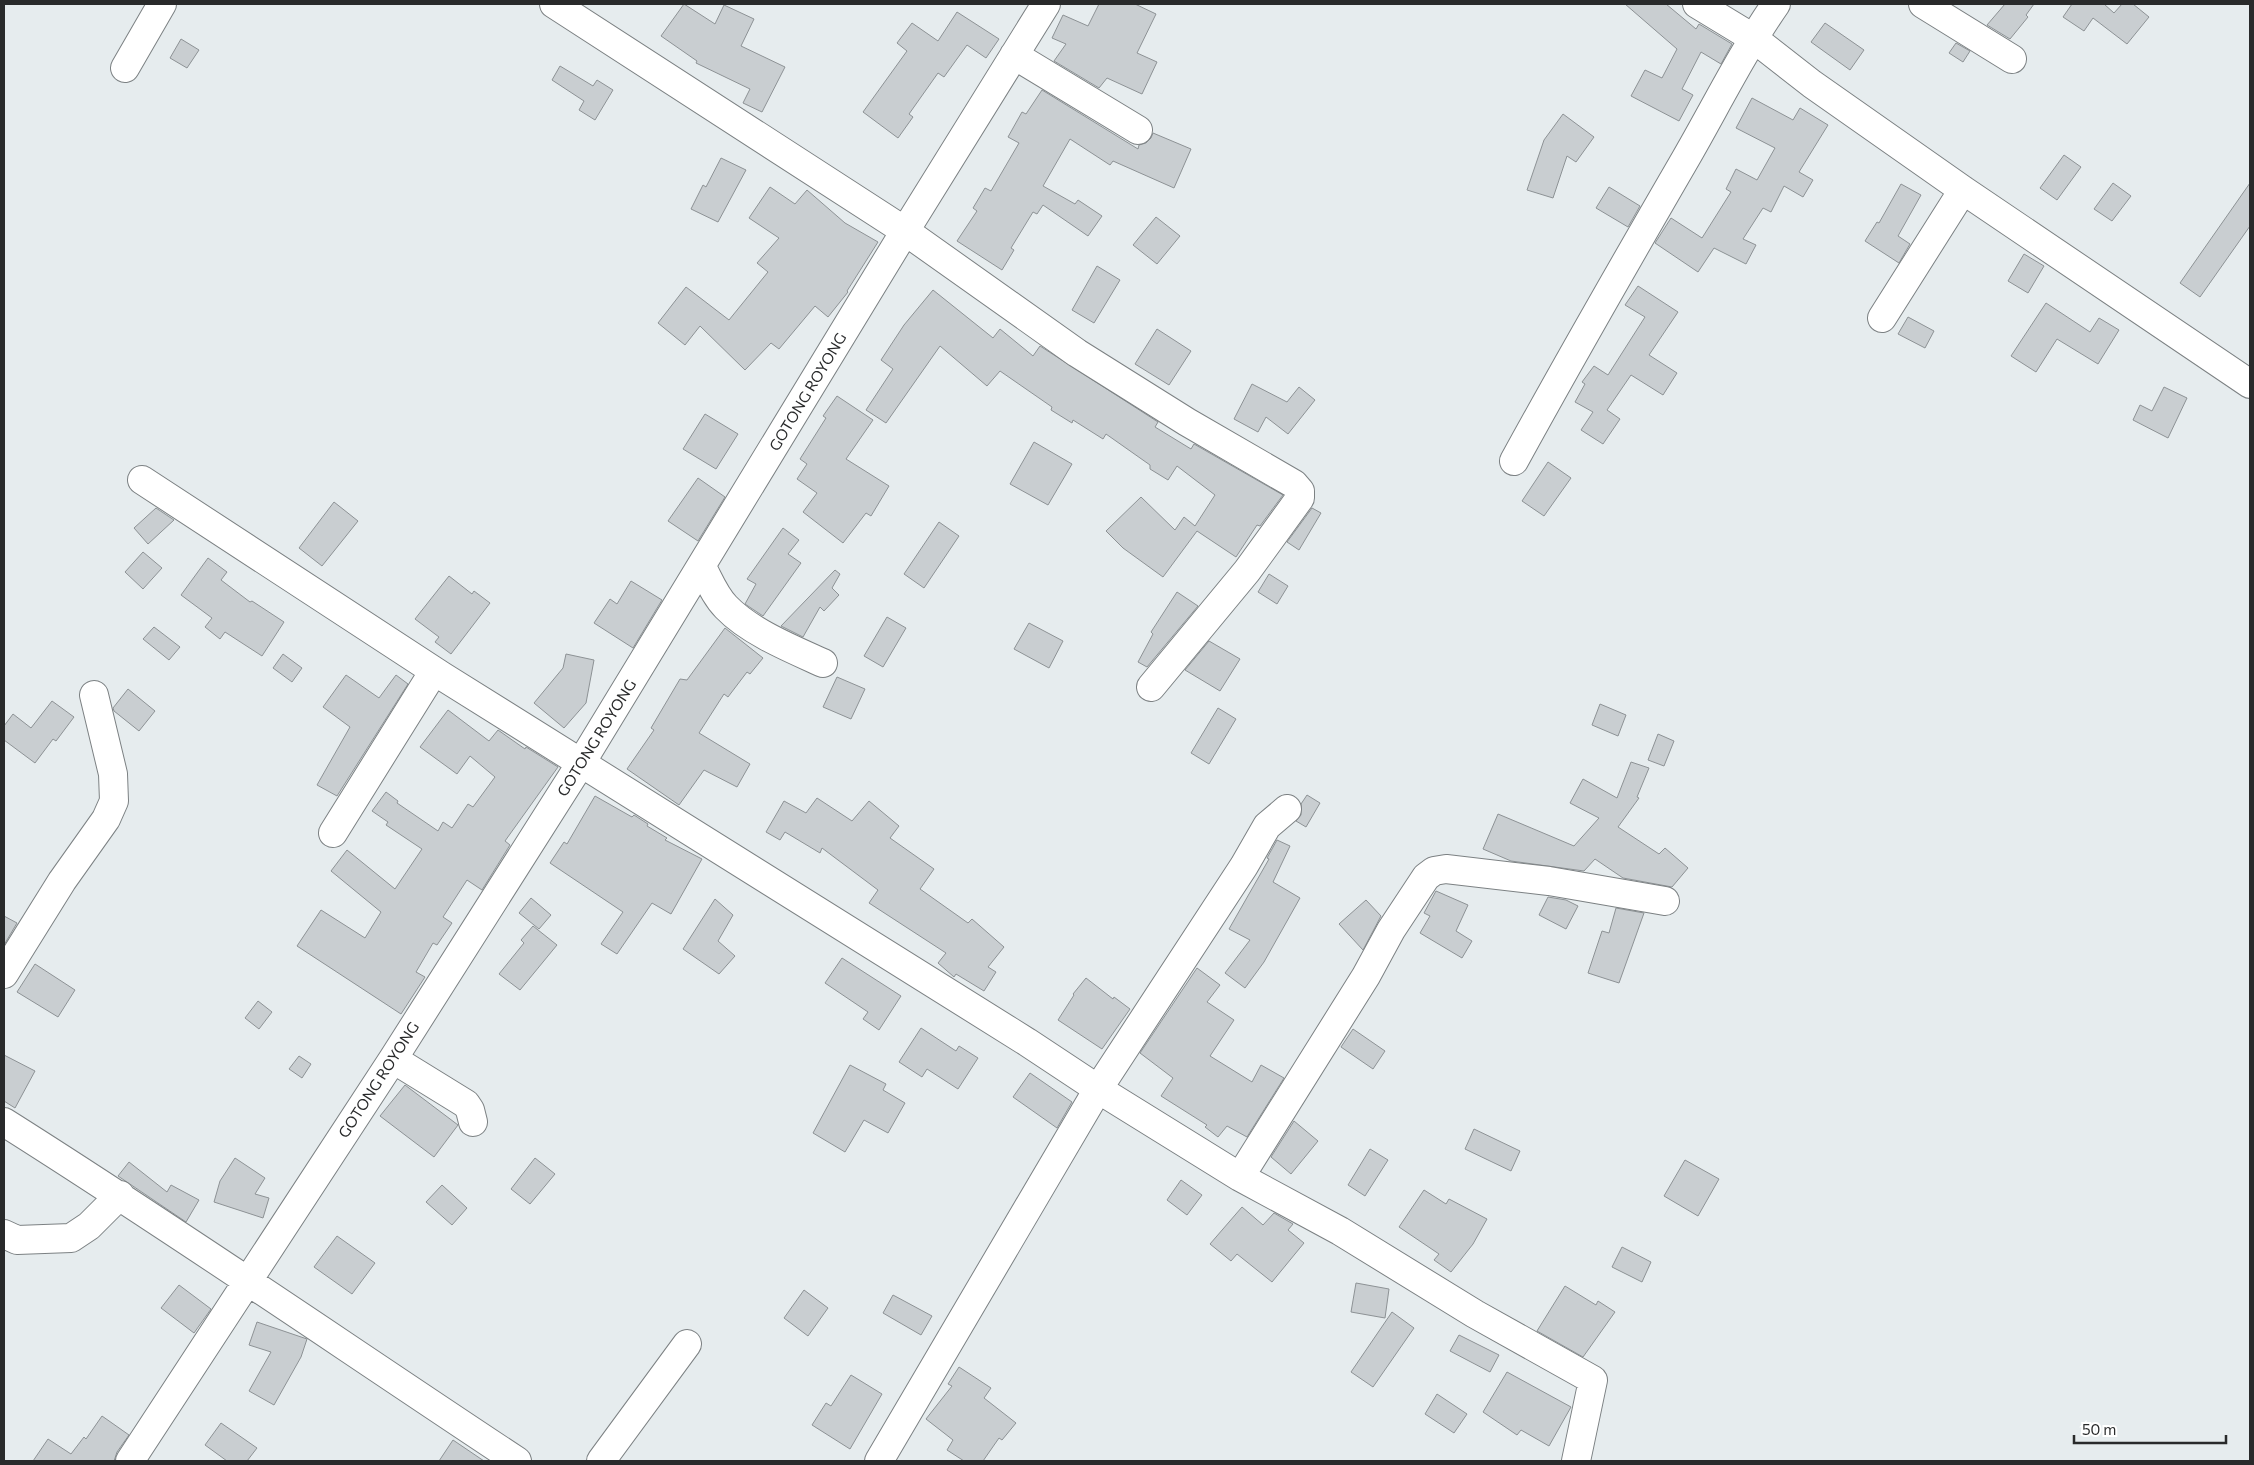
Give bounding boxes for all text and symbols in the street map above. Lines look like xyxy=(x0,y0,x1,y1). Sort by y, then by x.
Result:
street label: GOTONG ROYONG xyxy=(765,329,850,454)
street label: GOTONG ROYONG xyxy=(553,676,639,799)
street label: GOTONG ROYONG xyxy=(334,1018,422,1141)
scale bar xyxy=(2074,1412,2226,1444)
text: 50 m xyxy=(2082,1420,2116,1438)

